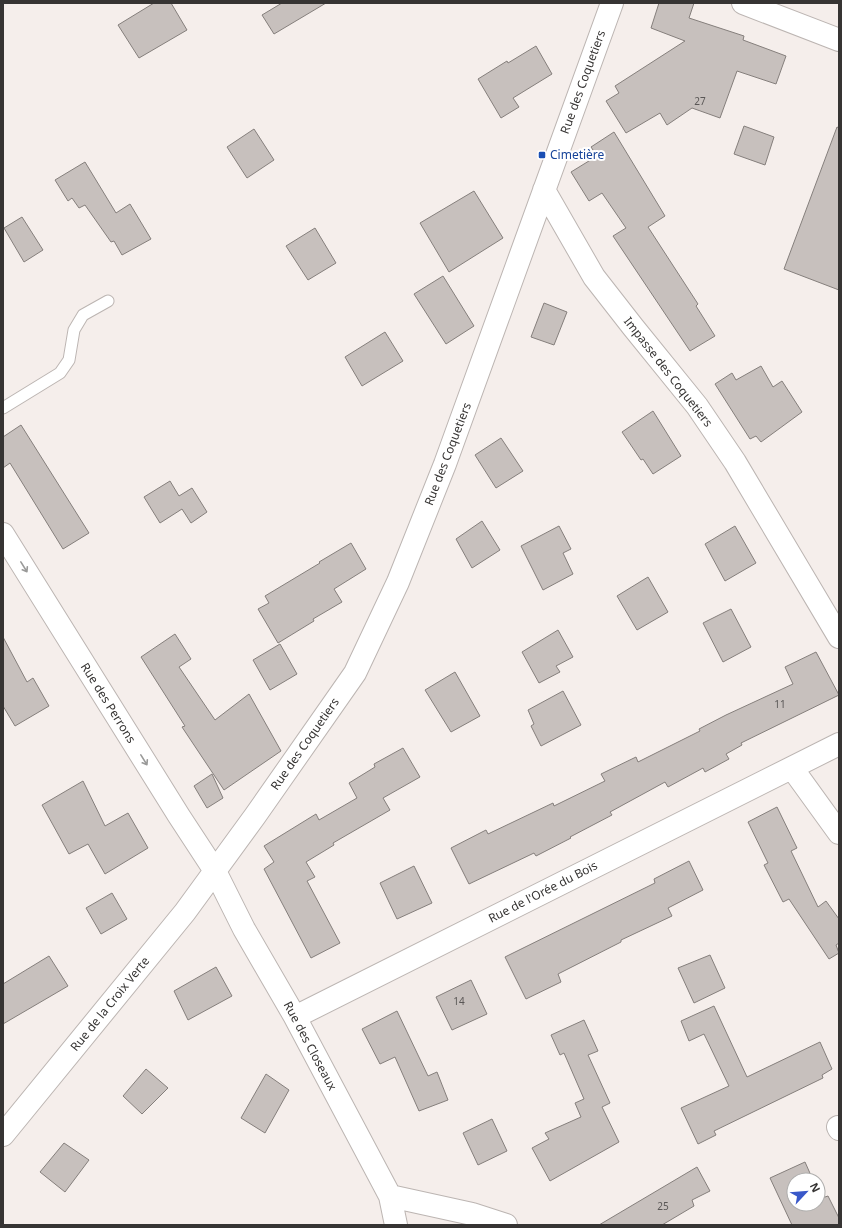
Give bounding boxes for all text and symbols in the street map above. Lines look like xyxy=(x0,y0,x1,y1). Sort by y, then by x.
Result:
street label: Rue des Coquetiers xyxy=(556,27,609,136)
house number: 27 xyxy=(694,94,706,108)
place label: Cimetière xyxy=(550,146,605,163)
marker: Cimetière xyxy=(537,150,547,160)
street label: Impasse des Coquetiers xyxy=(620,313,717,430)
street label: Rue des Coquetiers xyxy=(420,400,475,508)
one-way arrow xyxy=(20,561,28,573)
street label: Rue des Perrons xyxy=(77,659,140,746)
street label: Rue des Coquetiers xyxy=(266,694,343,793)
house number: 11 xyxy=(774,697,786,711)
one-way arrow xyxy=(140,754,148,765)
street label: Rue de l'Orée du Bois xyxy=(485,857,600,926)
street label: Rue de la Croix Verte xyxy=(66,953,153,1054)
house number: 14 xyxy=(453,994,465,1008)
street label: Rue des Closeaux xyxy=(280,998,341,1094)
north arrow xyxy=(786,1172,826,1212)
text: N xyxy=(807,1180,824,1195)
house number: 25 xyxy=(657,1199,669,1213)

